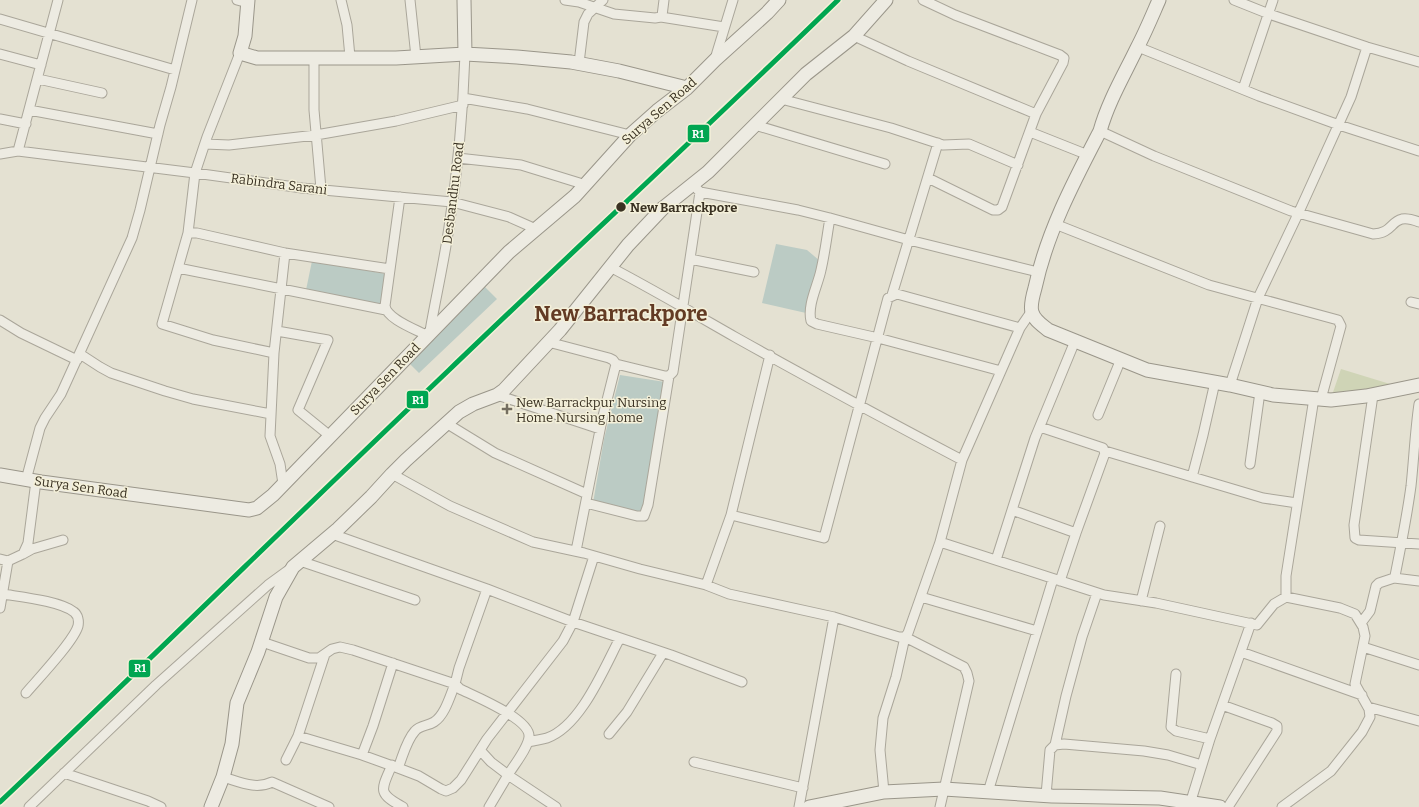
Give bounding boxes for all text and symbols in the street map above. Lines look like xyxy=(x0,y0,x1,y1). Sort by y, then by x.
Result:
street label: Surya Sen Road xyxy=(619,74,700,148)
line badge: R1 xyxy=(687,124,710,143)
text: R1 xyxy=(692,128,704,141)
street label: Desbandhu Road xyxy=(439,141,467,245)
street label: Rabindra Sarani xyxy=(230,171,328,197)
marker: New Barrackpore xyxy=(614,200,628,214)
place label: New Barrackpore xyxy=(630,200,737,215)
district label: New Barrackpore xyxy=(534,301,708,327)
street label: Surya Sen Road xyxy=(347,340,423,418)
line badge: R1 xyxy=(406,390,429,409)
text: R1 xyxy=(412,394,424,407)
place label: New Barrackpur Nursing Home Nursing home xyxy=(516,395,666,425)
marker: New Barrackpur Nursing Home Nursing home xyxy=(501,403,513,415)
street label: Surya Sen Road xyxy=(33,473,129,501)
line badge: R1 xyxy=(128,659,151,678)
text: R1 xyxy=(134,662,146,675)

